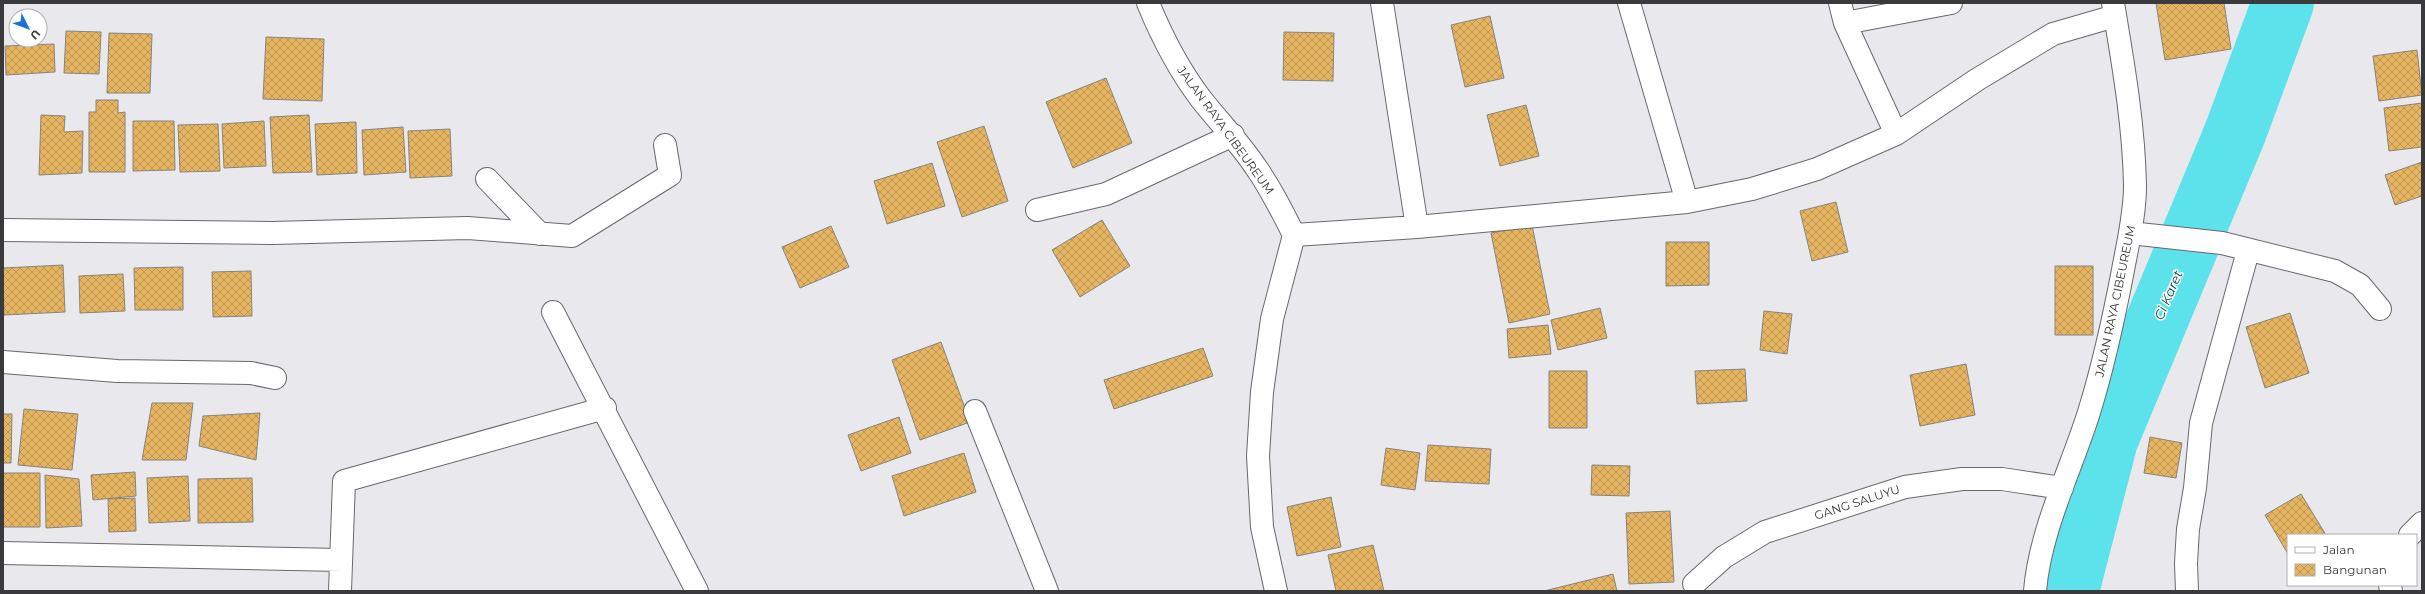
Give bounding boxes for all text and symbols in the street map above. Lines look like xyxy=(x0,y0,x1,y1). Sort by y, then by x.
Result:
north arrow xyxy=(8,8,48,48)
text: U xyxy=(27,27,44,43)
street label: JALAN RAYA CIBEUREUM xyxy=(1174,62,1278,197)
street label: JALAN RAYA CIBEUREUM xyxy=(2091,224,2138,379)
water label: Ci Karet xyxy=(2150,267,2186,322)
street label: GANG SALUYU xyxy=(1812,481,1902,523)
legend xyxy=(2287,534,2417,586)
text: Jalan xyxy=(2322,542,2355,557)
text: Bangunan xyxy=(2323,562,2387,577)

